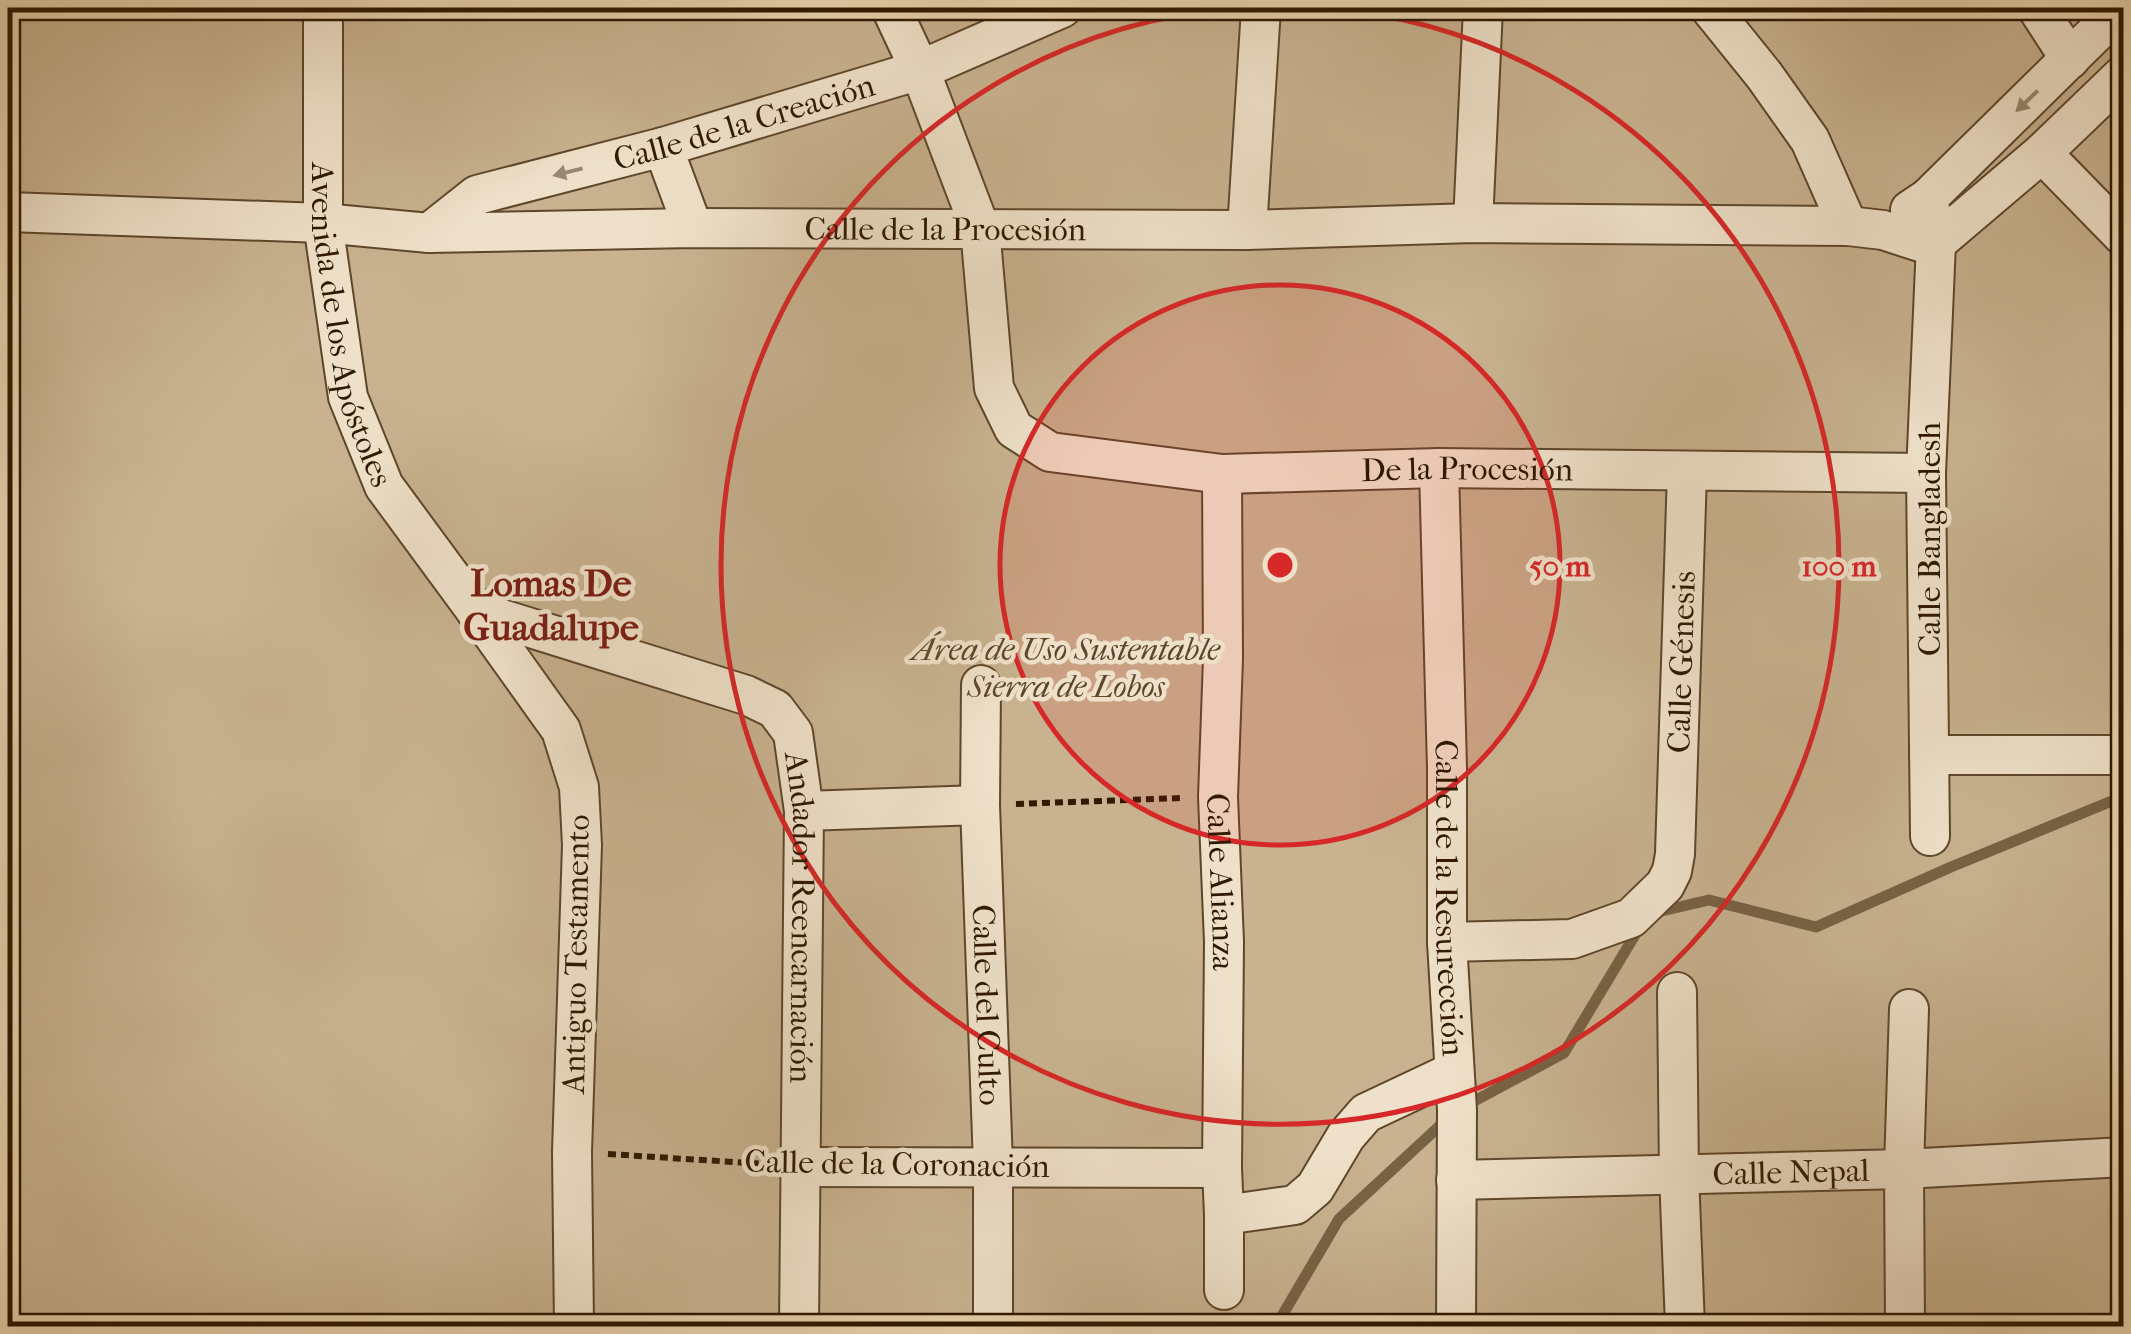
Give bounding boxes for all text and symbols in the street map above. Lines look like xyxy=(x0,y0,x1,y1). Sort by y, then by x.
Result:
street label: Calle de la Creación xyxy=(609,66,879,178)
one-way arrow xyxy=(2016,89,2040,112)
street label: Avenida de los Apóstoles xyxy=(305,160,401,492)
one-way arrow xyxy=(552,164,583,180)
street label: Calle de la Procesión xyxy=(804,210,1087,248)
street label: Calle Bangladesh xyxy=(1911,422,1948,656)
street label: De la Procesión xyxy=(1361,449,1574,489)
centre of rings xyxy=(1262,547,1298,583)
text: 50 m xyxy=(1530,549,1591,584)
text: 100 m xyxy=(1801,549,1878,584)
district label: Lomas De Guadalupe xyxy=(463,561,639,650)
street label: Calle Génesis xyxy=(1660,570,1702,754)
park label: Área de Uso Sustentable Sierra de Lobos xyxy=(908,631,1221,705)
street label: Calle de la Resurección xyxy=(1428,739,1472,1058)
street label: Andador Reencarnación xyxy=(777,747,823,1084)
street label: Calle Alianza xyxy=(1199,792,1243,972)
street label: Antiguo Testamento xyxy=(555,814,597,1096)
street label: Calle del Culto xyxy=(965,904,1009,1106)
street label: Calle de la Coronación xyxy=(744,1143,1050,1185)
street label: Calle Nepal xyxy=(1712,1151,1870,1192)

